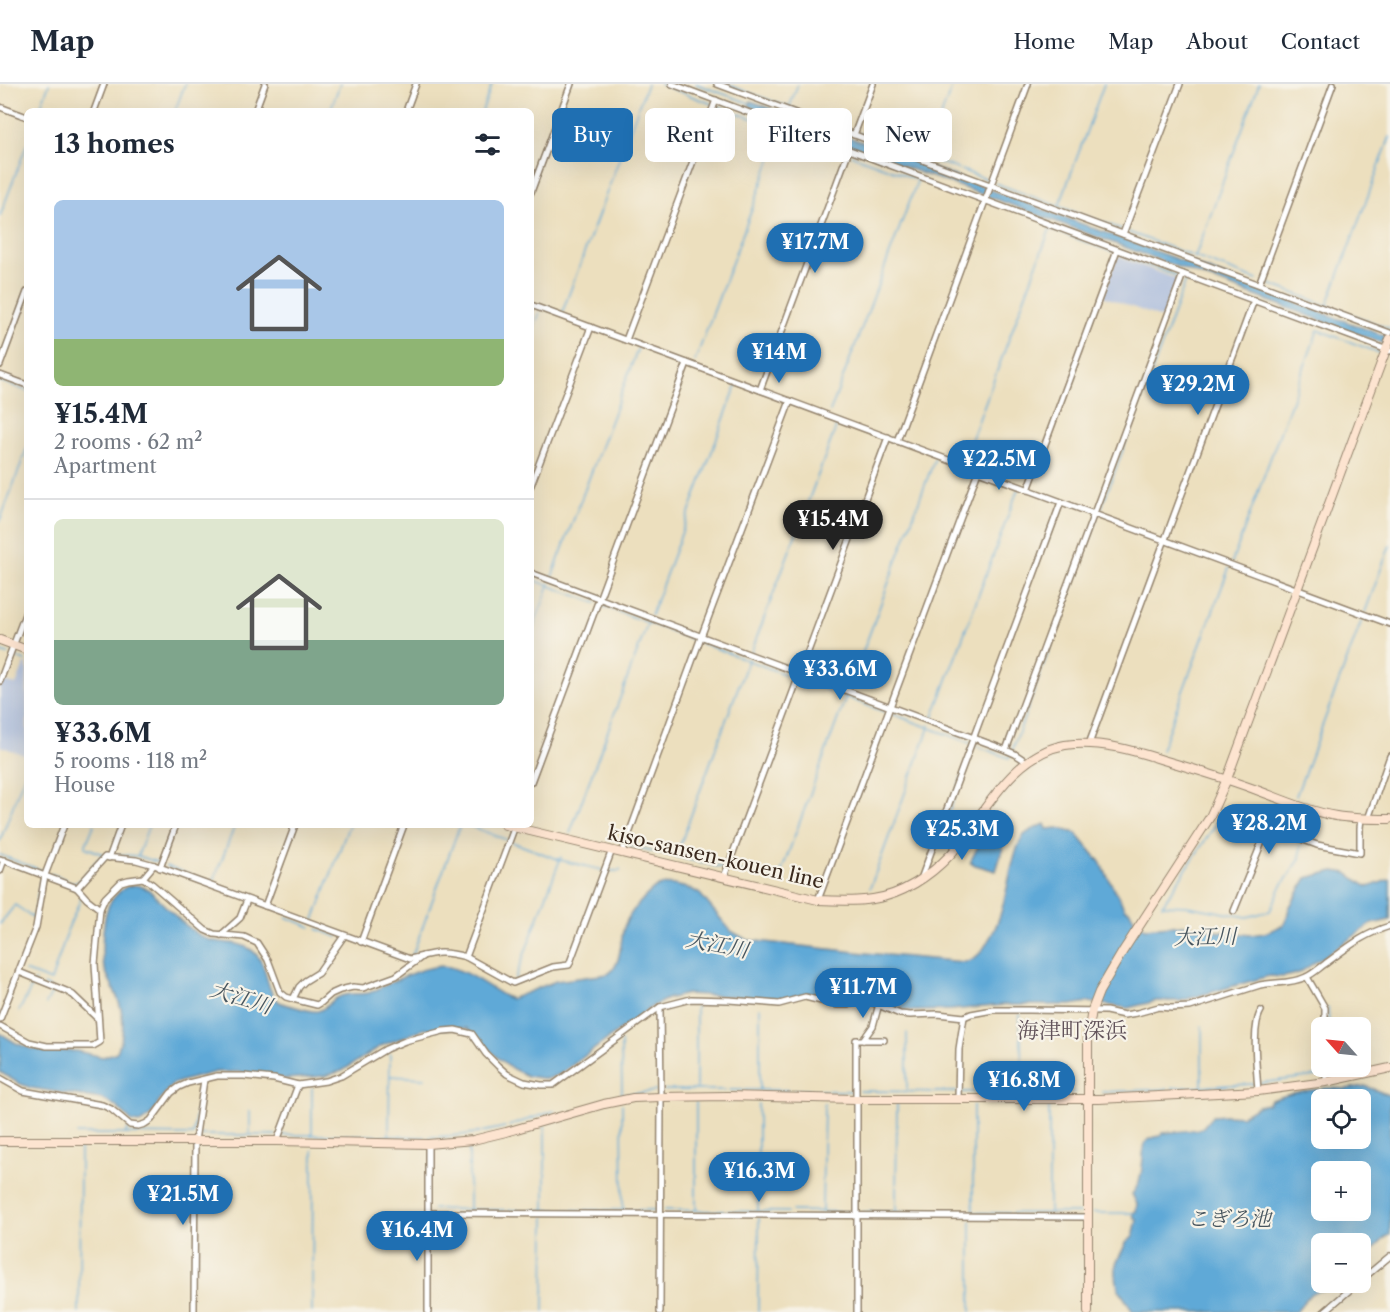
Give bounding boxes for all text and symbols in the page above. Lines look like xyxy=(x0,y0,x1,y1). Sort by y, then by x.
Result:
text: Map xyxy=(30,24,94,58)
text: Home xyxy=(1014,29,1075,54)
text: Map xyxy=(1108,29,1153,54)
text: About xyxy=(1186,29,1248,54)
text: Contact xyxy=(1281,29,1360,54)
chip: Buy xyxy=(552,108,633,162)
chip: Rent xyxy=(645,108,735,162)
chip: Filters xyxy=(747,108,852,162)
chip: New xyxy=(864,108,952,162)
text: 13 homes xyxy=(54,128,175,160)
icon: filters xyxy=(471,128,504,161)
pin: ¥17.7M xyxy=(766,223,864,274)
text: ¥17.7M xyxy=(780,230,850,254)
icon: home xyxy=(225,239,333,347)
pin: ¥14M xyxy=(743,333,815,384)
text: ¥14M xyxy=(751,340,807,364)
pin: ¥29.2M xyxy=(1149,365,1247,416)
text: ¥29.2M xyxy=(1160,372,1236,396)
text: ¥15.4M xyxy=(54,398,148,430)
text: 2 rooms · 62 m² xyxy=(54,430,202,454)
pin: ¥22.5M xyxy=(950,440,1048,491)
text: ¥22.5M xyxy=(961,447,1037,471)
text: Apartment xyxy=(54,454,157,478)
pin: ¥15.4M xyxy=(784,500,882,551)
text: ¥15.4M xyxy=(797,507,869,531)
icon: home xyxy=(225,558,333,666)
pin: ¥33.6M xyxy=(791,650,889,701)
text: ¥33.6M xyxy=(802,657,878,681)
text: ¥33.6M xyxy=(54,717,152,749)
text: 5 rooms · 118 m² xyxy=(54,749,207,773)
text: House xyxy=(54,773,115,797)
pin: ¥28.2M xyxy=(1220,804,1318,855)
pin: ¥25.3M xyxy=(913,810,1011,861)
text: ¥28.2M xyxy=(1231,811,1307,835)
text: ¥25.3M xyxy=(925,817,999,841)
street label: kiso-sansen-kouen line xyxy=(605,820,827,894)
water label: 大江川 xyxy=(1173,923,1239,950)
water label: 大江川 xyxy=(684,926,752,963)
pin: ¥11.7M xyxy=(814,968,912,1019)
text: ¥11.7M xyxy=(829,975,897,999)
water label: 大江川 xyxy=(207,976,277,1019)
district label: 海津町深浜 xyxy=(1017,1017,1127,1044)
north arrow xyxy=(1311,1017,1371,1077)
map controls xyxy=(1311,1017,1371,1293)
pin: ¥16.8M xyxy=(975,1061,1073,1112)
text: ¥16.8M xyxy=(987,1068,1061,1092)
button: locate xyxy=(1311,1089,1371,1149)
pin: ¥16.3M xyxy=(710,1152,808,1203)
text: ¥16.3M xyxy=(723,1159,795,1183)
button: + xyxy=(1311,1161,1371,1221)
pin: ¥21.5M xyxy=(134,1175,232,1226)
text: ¥21.5M xyxy=(147,1182,219,1206)
water label: こぎろ池 xyxy=(1187,1206,1273,1231)
pin: ¥16.4M xyxy=(368,1211,466,1262)
text: ¥16.4M xyxy=(380,1218,454,1242)
button: − xyxy=(1311,1233,1371,1293)

